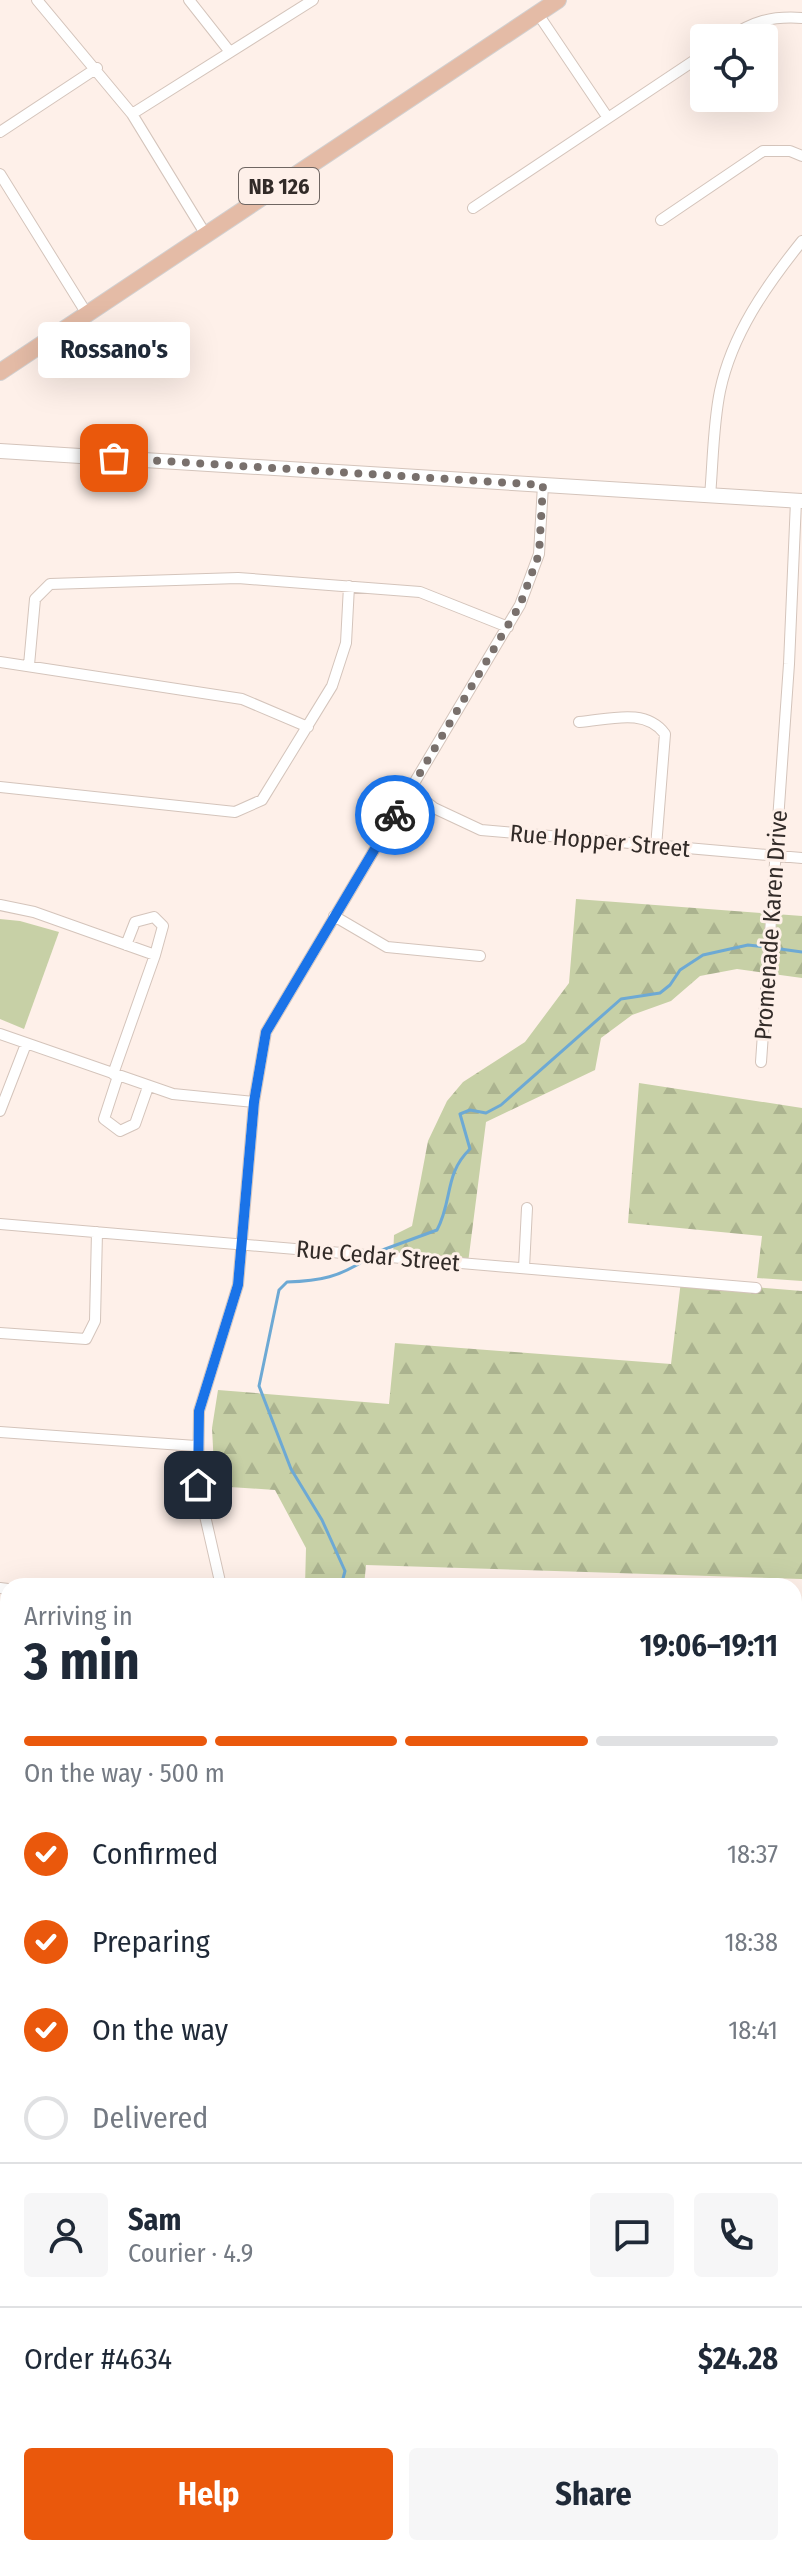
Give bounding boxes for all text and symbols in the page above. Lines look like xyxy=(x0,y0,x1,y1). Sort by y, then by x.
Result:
map controls xyxy=(690,24,778,112)
button: locate xyxy=(690,24,778,112)
road number: NB 126 xyxy=(239,168,319,204)
callout: Rossano's xyxy=(38,322,190,378)
text: Rossano's xyxy=(60,334,168,365)
pin xyxy=(80,424,148,492)
icon: bag xyxy=(92,436,136,480)
courier xyxy=(355,775,435,855)
icon: bike xyxy=(373,793,417,837)
street label: Promenade Karen Drive xyxy=(749,809,793,1041)
street label: Rue Hopper Street xyxy=(509,819,691,863)
street label: Rue Cedar Street xyxy=(295,1235,461,1277)
pin xyxy=(164,1451,232,1519)
icon: home xyxy=(176,1463,220,1507)
text: Arriving in xyxy=(24,1601,133,1632)
text: 19:06–19:11 xyxy=(640,1628,778,1664)
text: 3 min xyxy=(24,1630,140,1693)
text: On the way · 500 m xyxy=(24,1758,225,1789)
icon: check xyxy=(24,1832,68,1876)
text: Confirmed xyxy=(92,1836,218,1872)
text: 18:37 xyxy=(727,1839,778,1870)
icon: check xyxy=(24,1920,68,1964)
text: Preparing xyxy=(92,1924,210,1960)
text: 18:38 xyxy=(724,1927,778,1958)
icon: check xyxy=(24,2008,68,2052)
text: On the way xyxy=(92,2012,228,2048)
text: 18:41 xyxy=(728,2015,778,2046)
text: Delivered xyxy=(92,2100,208,2136)
button: person xyxy=(24,2193,108,2277)
button: chat xyxy=(590,2193,674,2277)
button: phone xyxy=(694,2193,778,2277)
text: Sam xyxy=(128,2202,181,2238)
text: Courier · 4.9 xyxy=(128,2238,253,2269)
text: Order #4634 xyxy=(24,2341,172,2377)
text: $24.28 xyxy=(698,2341,778,2377)
button: Help xyxy=(24,2448,393,2540)
button: Share xyxy=(409,2448,778,2540)

